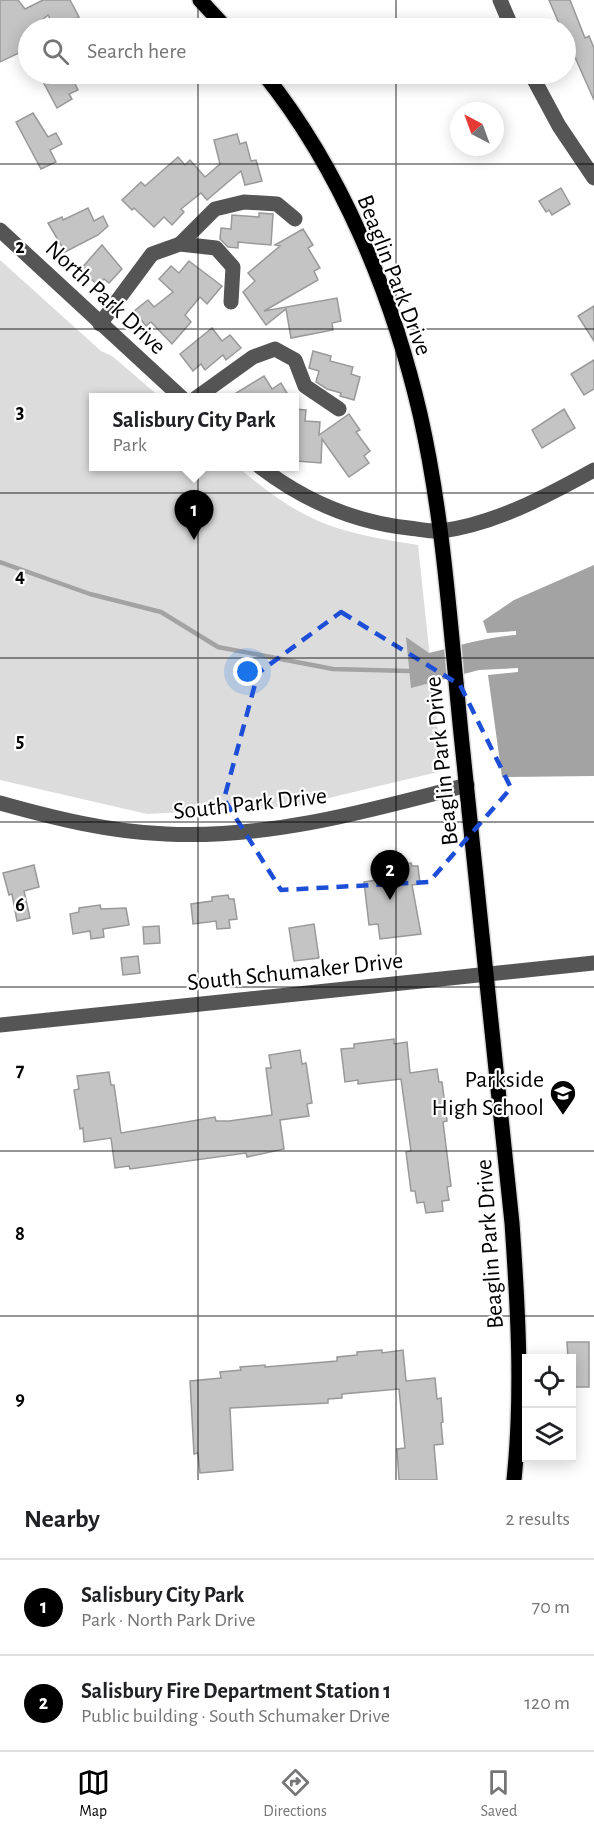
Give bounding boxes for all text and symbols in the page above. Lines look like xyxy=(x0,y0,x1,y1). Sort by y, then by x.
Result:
search box xyxy=(18,18,576,84)
icon: search xyxy=(39,35,72,68)
text: Search here xyxy=(87,40,186,62)
north arrow xyxy=(450,102,504,156)
street label: Beaglin Park Drive xyxy=(352,192,436,359)
street label: North Park Drive xyxy=(41,236,170,359)
text: 2 xyxy=(15,237,25,257)
popup xyxy=(89,393,299,471)
text: 3 xyxy=(16,402,24,422)
text: Salisbury City Park xyxy=(112,409,276,431)
text: Park xyxy=(112,435,147,455)
pin: 1 xyxy=(174,490,214,540)
text: 4 xyxy=(15,566,25,586)
your location xyxy=(233,657,262,686)
street label: Beaglin Park Drive xyxy=(421,675,463,847)
text: 5 xyxy=(16,731,24,751)
street label: South Park Drive xyxy=(172,784,328,824)
pin: 2 xyxy=(370,850,410,900)
text: 6 xyxy=(15,895,25,915)
street label: South Schumaker Drive xyxy=(186,949,404,995)
text: 7 xyxy=(16,1060,25,1080)
place label: Parkside High School xyxy=(432,1068,544,1120)
school or university icon: Parkside High School xyxy=(548,1078,578,1116)
street label: Beaglin Park Drive xyxy=(472,1158,508,1329)
text: 8 xyxy=(15,1224,25,1244)
map controls xyxy=(522,1354,576,1462)
button: locate xyxy=(522,1354,576,1408)
text: 9 xyxy=(15,1389,25,1409)
button: layers xyxy=(522,1408,576,1462)
text: Nearby xyxy=(24,1506,100,1532)
text: 2 results xyxy=(506,1509,570,1529)
text: Salisbury City Park xyxy=(81,1584,244,1606)
text: 1 xyxy=(40,1597,47,1617)
text: 70 m xyxy=(532,1597,570,1617)
text: Park · North Park Drive xyxy=(81,1610,256,1630)
text: Salisbury Fire Department Station 1 xyxy=(81,1680,391,1702)
text: 2 xyxy=(39,1693,48,1713)
text: 120 m xyxy=(524,1693,570,1713)
text: Public building · South Schumaker Drive xyxy=(81,1706,390,1726)
tab: Map xyxy=(77,1766,110,1821)
tab: Directions xyxy=(263,1766,327,1821)
tab: Saved xyxy=(481,1766,517,1821)

